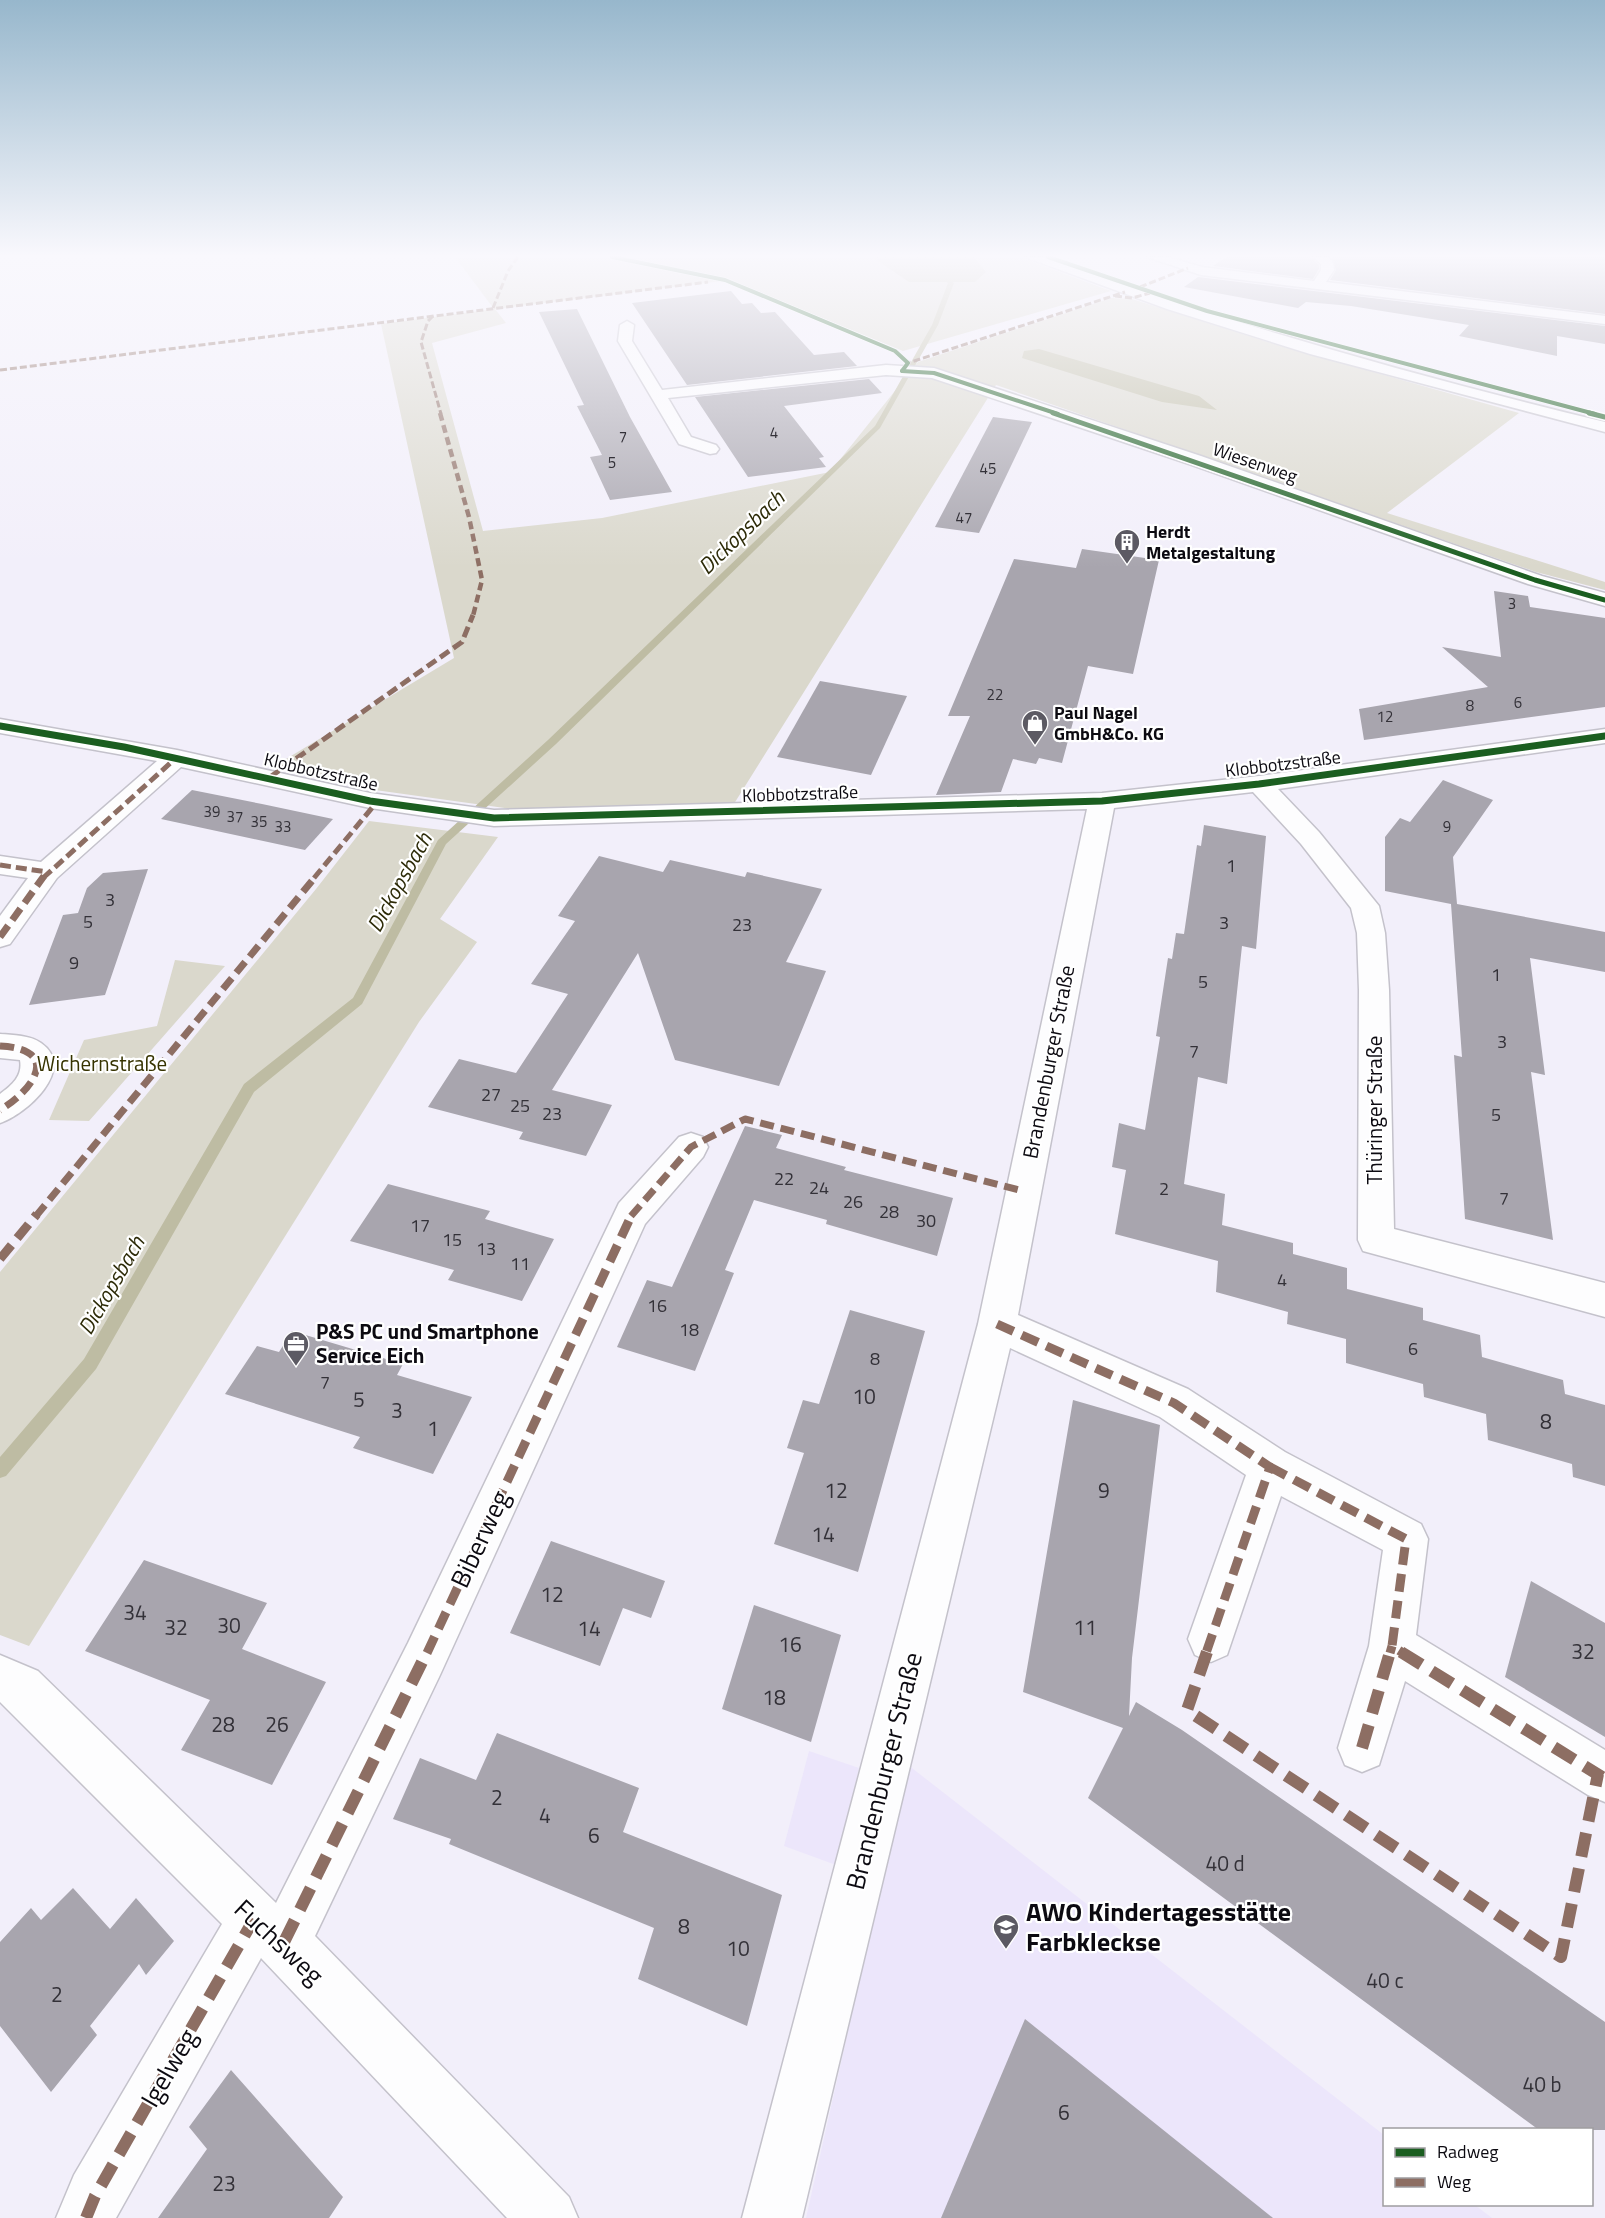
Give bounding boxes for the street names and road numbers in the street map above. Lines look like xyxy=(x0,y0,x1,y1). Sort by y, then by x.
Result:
street label: Wiesenweg xyxy=(1209,435,1301,490)
street label: Klobbotzstraße xyxy=(1224,743,1342,784)
street label: Klobbotzstraße xyxy=(261,745,381,798)
street label: Klobbotzstraße xyxy=(741,778,858,809)
street label: Brandenburger Straße xyxy=(1014,962,1082,1161)
street label: Thüringer Straße xyxy=(1358,1036,1390,1184)
street label: Biberweg xyxy=(440,1484,519,1594)
street label: Brandenburger Straße xyxy=(835,1648,932,1894)
street label: Fuchsweg xyxy=(226,1890,333,1994)
street label: Igelweg xyxy=(130,2021,207,2114)

